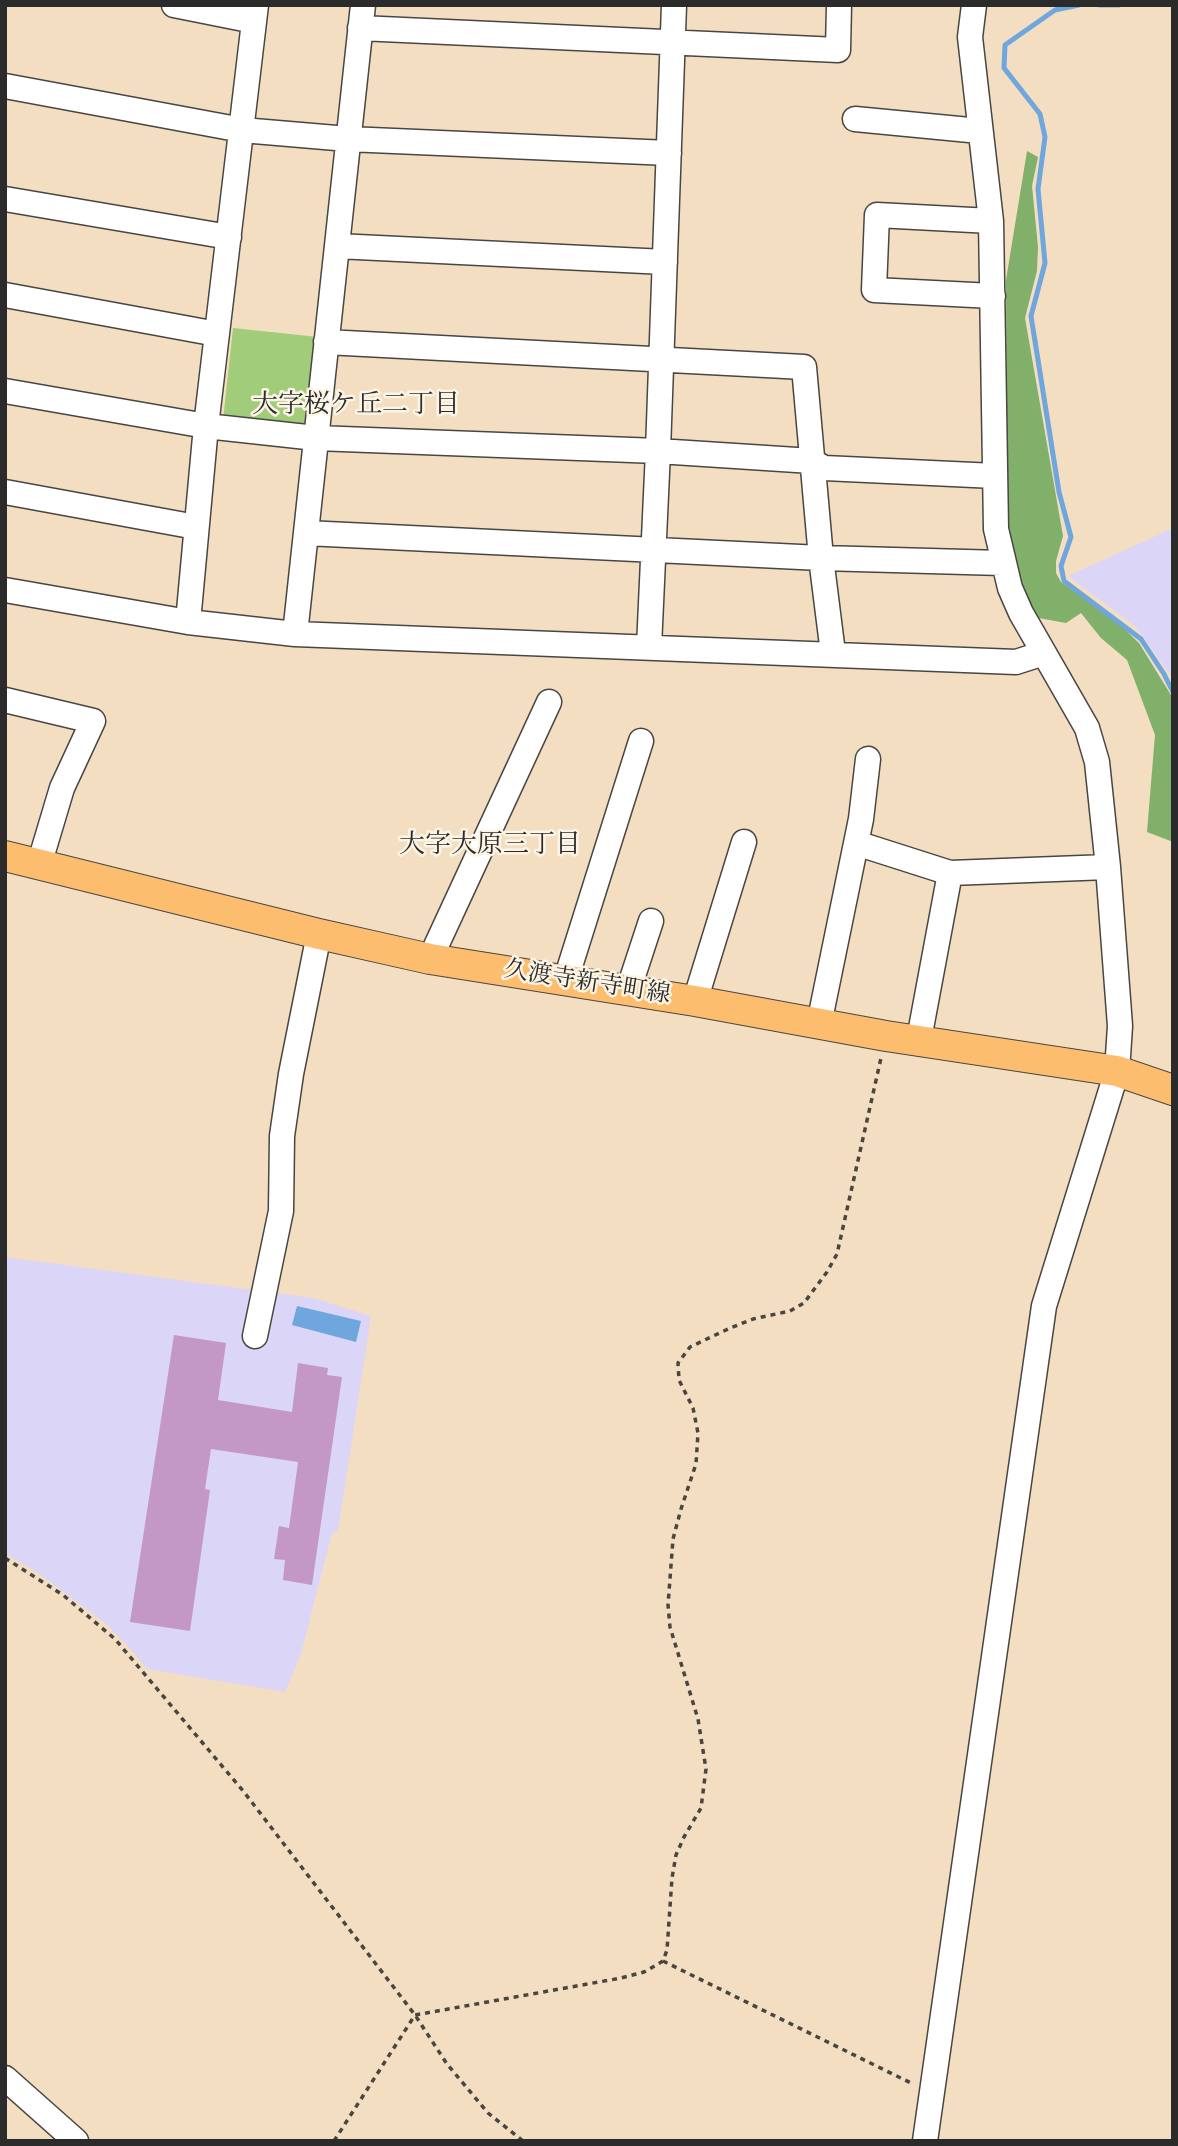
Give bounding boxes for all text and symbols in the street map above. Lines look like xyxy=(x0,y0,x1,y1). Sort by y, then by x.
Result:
district label: 大字桜ケ丘二丁目 xyxy=(252,391,460,423)
district label: 大字大原三丁目 xyxy=(399,831,581,863)
street label: 久渡寺新寺町線 xyxy=(502,957,672,1011)

